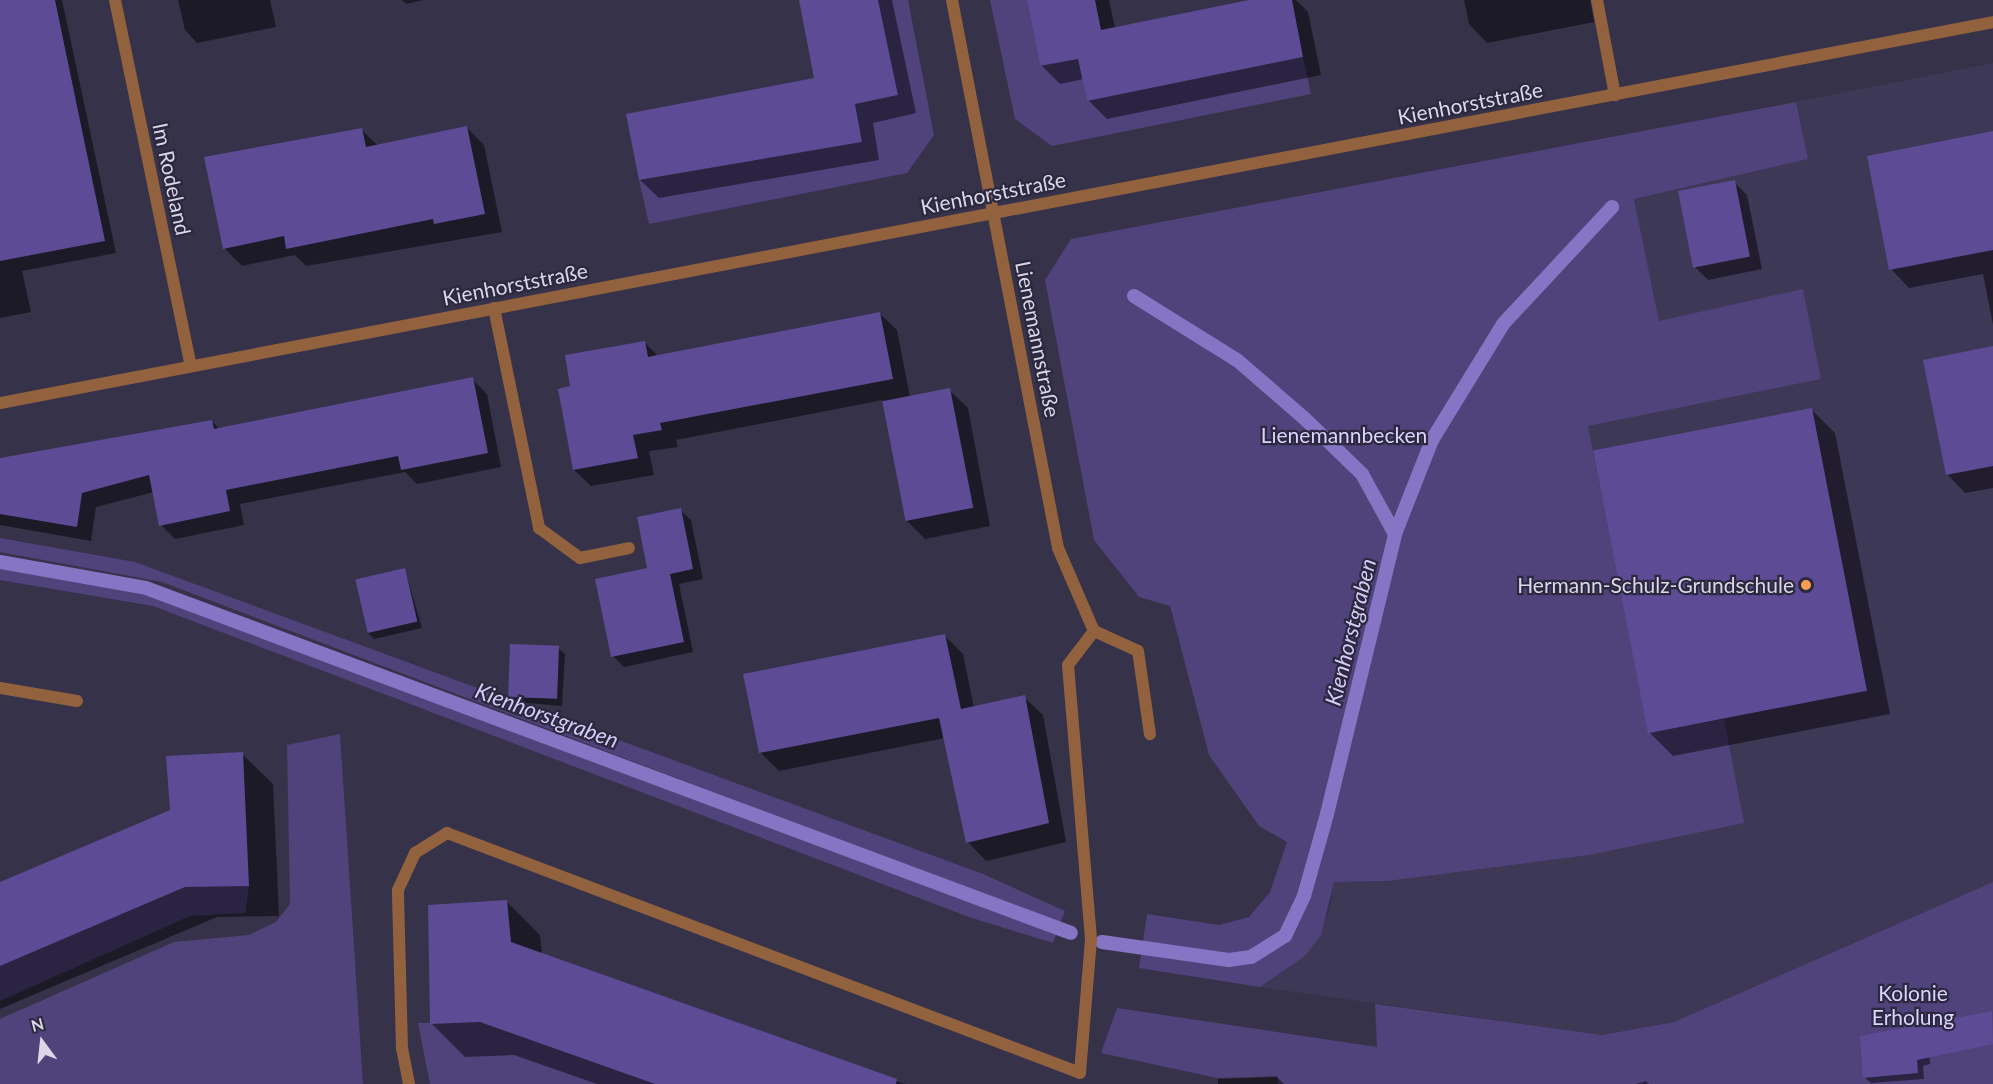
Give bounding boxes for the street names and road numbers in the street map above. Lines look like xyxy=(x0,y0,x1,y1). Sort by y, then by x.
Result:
street label: Kienhorststraße xyxy=(1395,77,1545,129)
street label: Im Rodeland xyxy=(148,120,196,238)
street label: Kienhorststraße xyxy=(918,167,1068,219)
street label: Kienhorststraße xyxy=(440,258,590,310)
street label: Lienemannstraße xyxy=(1010,259,1066,419)

